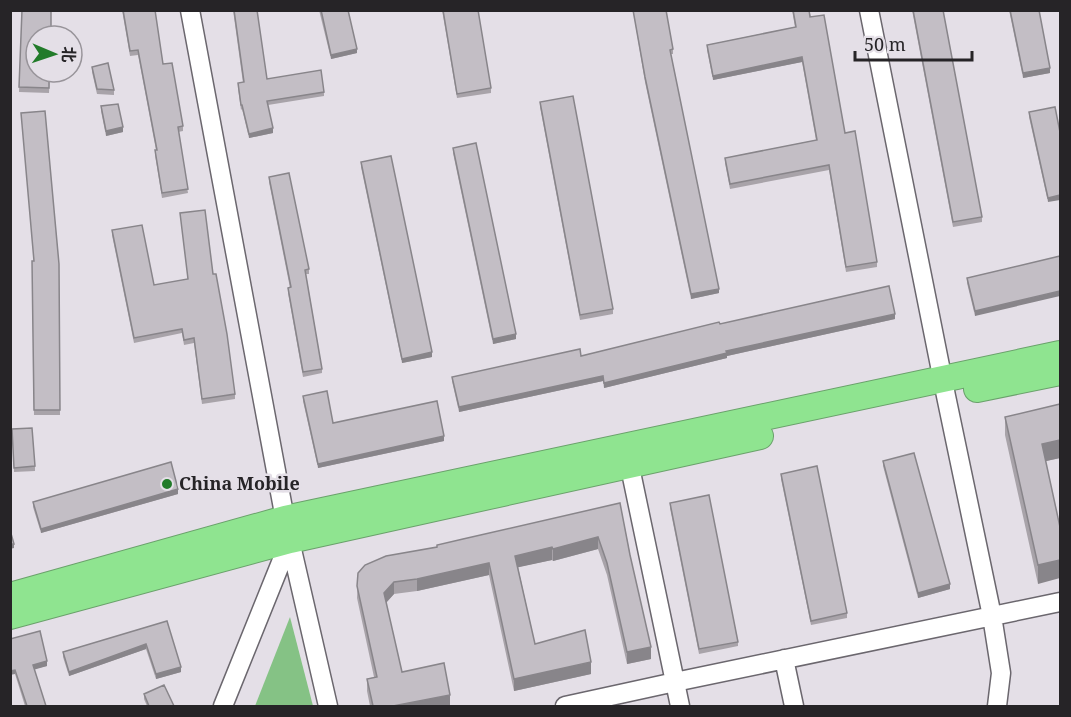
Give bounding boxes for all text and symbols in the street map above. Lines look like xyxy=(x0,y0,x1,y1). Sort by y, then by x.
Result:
north arrow xyxy=(24,24,84,84)
scale bar xyxy=(855,24,972,62)
text: 50 m xyxy=(864,32,906,56)
text: 北 xyxy=(58,46,80,63)
place label: China Mobile xyxy=(179,471,300,495)
marker: China Mobile xyxy=(160,477,174,491)

